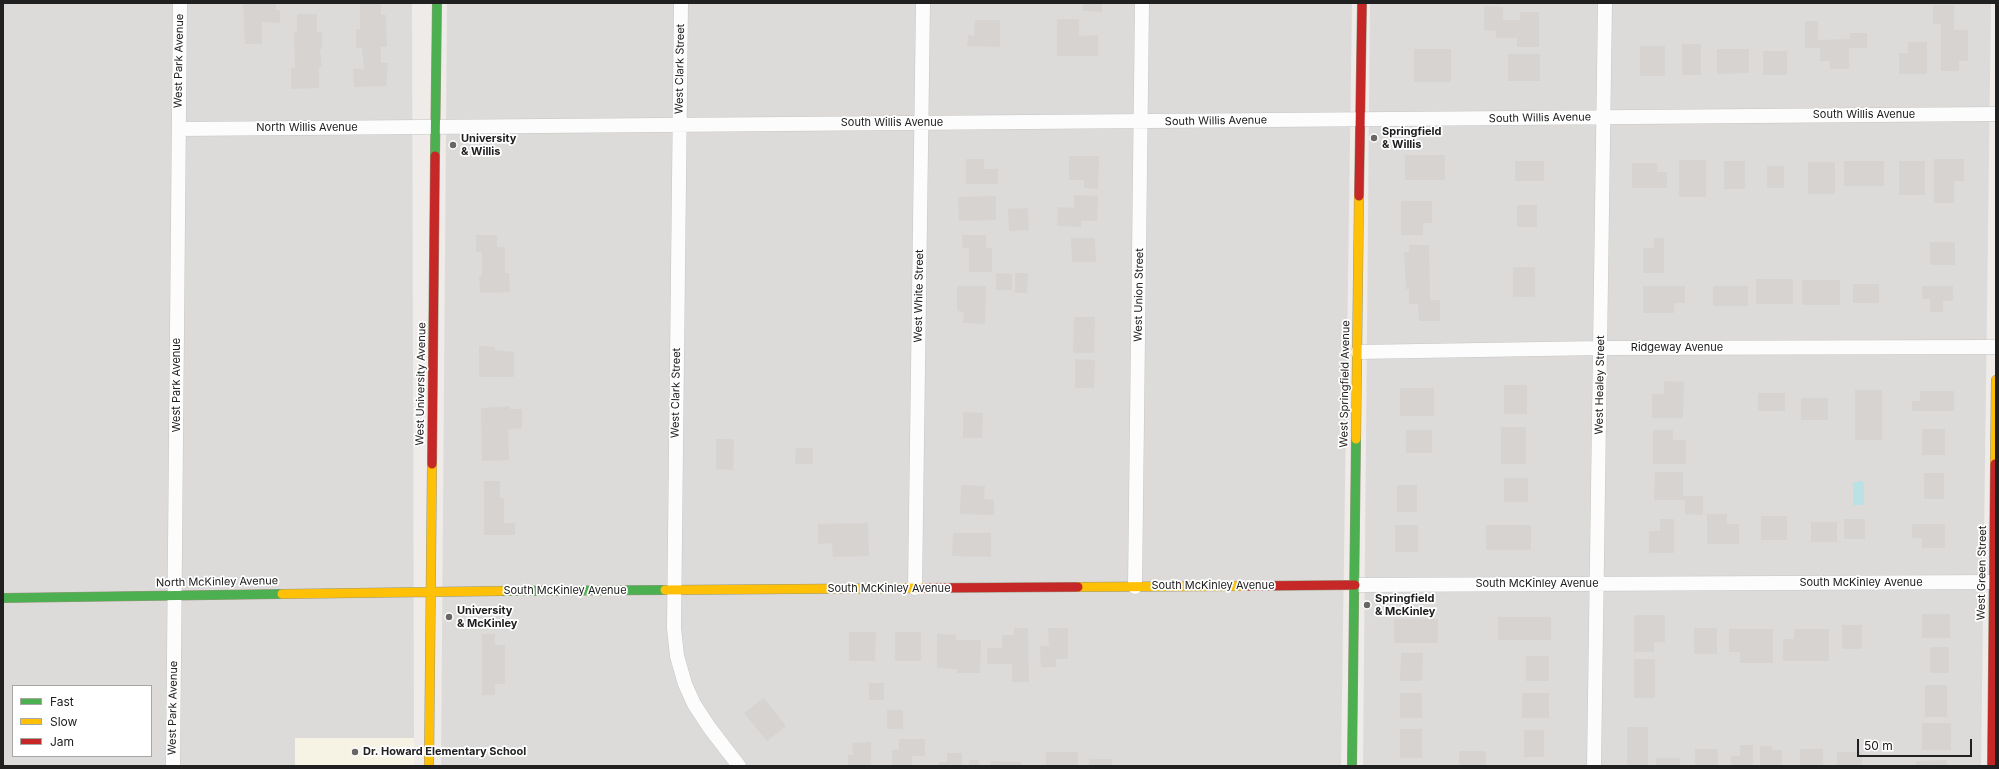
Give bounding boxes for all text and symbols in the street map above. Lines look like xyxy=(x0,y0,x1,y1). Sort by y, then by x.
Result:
street label: West Park Avenue xyxy=(172,14,186,108)
street label: West Clark Street xyxy=(673,24,687,114)
street label: South Willis Avenue xyxy=(1813,108,1915,122)
street label: South Willis Avenue xyxy=(1489,111,1591,125)
street label: South Willis Avenue xyxy=(1165,114,1267,128)
street label: South Willis Avenue xyxy=(841,116,943,130)
street label: North Willis Avenue xyxy=(256,121,358,135)
place label: Springfield & Willis xyxy=(1382,125,1441,151)
place label: University & Willis xyxy=(461,132,516,158)
marker: Springfield & Willis xyxy=(1369,133,1379,143)
marker: University & Willis xyxy=(448,140,458,150)
street label: West Union Street xyxy=(1132,248,1146,342)
street label: West White Street xyxy=(912,249,926,343)
street label: West Springfield Avenue xyxy=(1337,320,1353,448)
street label: West University Avenue xyxy=(413,322,429,446)
street label: West Healey Street xyxy=(1593,335,1607,435)
street label: West Park Avenue xyxy=(170,338,184,432)
street label: Ridgeway Avenue xyxy=(1631,341,1723,355)
street label: West Clark Street xyxy=(669,348,683,438)
street label: West Green Street xyxy=(1975,525,1989,621)
street label: North McKinley Avenue xyxy=(156,574,278,590)
street label: South McKinley Avenue xyxy=(1799,576,1923,590)
street label: South McKinley Avenue xyxy=(1475,577,1599,591)
street label: South McKinley Avenue xyxy=(1151,579,1275,593)
street label: South McKinley Avenue xyxy=(827,582,951,596)
street label: South McKinley Avenue xyxy=(503,584,627,598)
place label: Springfield & McKinley xyxy=(1375,592,1435,618)
marker: Springfield & McKinley xyxy=(1362,600,1372,610)
place label: University & McKinley xyxy=(457,604,517,630)
marker: University & McKinley xyxy=(444,612,454,622)
street label: West Park Avenue xyxy=(166,661,180,755)
legend xyxy=(12,685,152,757)
text: Fast xyxy=(50,694,74,709)
text: Slow xyxy=(50,714,77,729)
scale bar xyxy=(1859,731,1974,757)
text: Jam xyxy=(50,734,74,749)
text: 50 m xyxy=(1864,738,1893,753)
place label: Dr. Howard Elementary School xyxy=(363,745,526,759)
marker: Dr. Howard Elementary School xyxy=(350,747,360,757)

